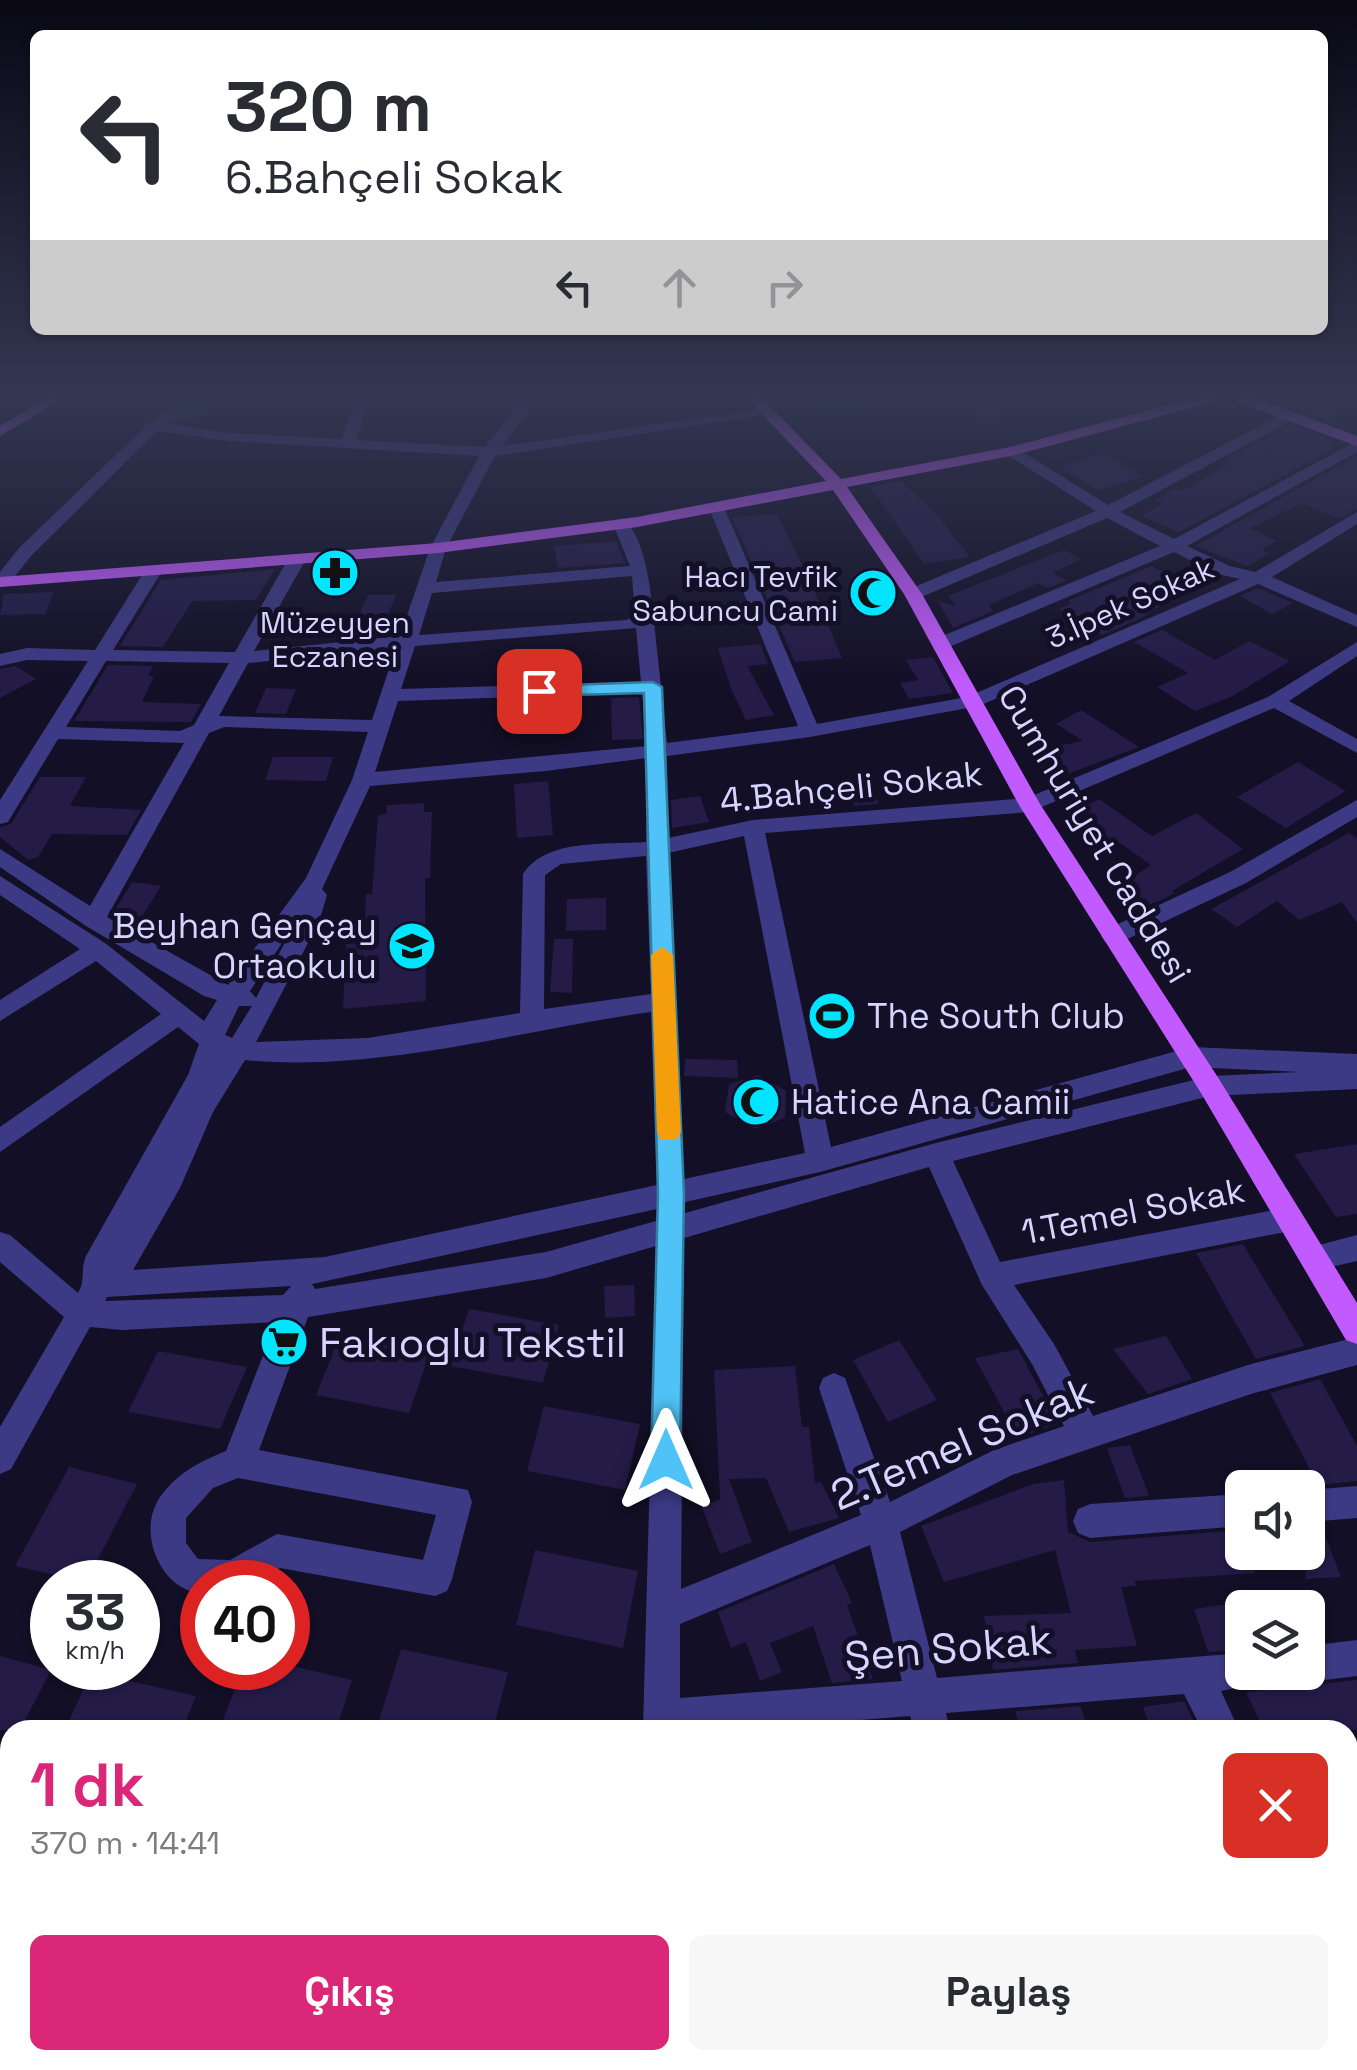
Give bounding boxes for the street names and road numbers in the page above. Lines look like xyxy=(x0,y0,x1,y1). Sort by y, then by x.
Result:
street label: 3.İpek Sokak xyxy=(1040,549,1220,657)
street label: Cumhuriyet Caddesi xyxy=(989,677,1201,991)
street label: 4.Bahçeli Sokak xyxy=(718,751,985,823)
street label: 1.Temel Sokak xyxy=(1018,1168,1249,1254)
street label: 2.Temel Sokak xyxy=(823,1364,1101,1522)
street label: Şen Sokak xyxy=(842,1613,1054,1683)

